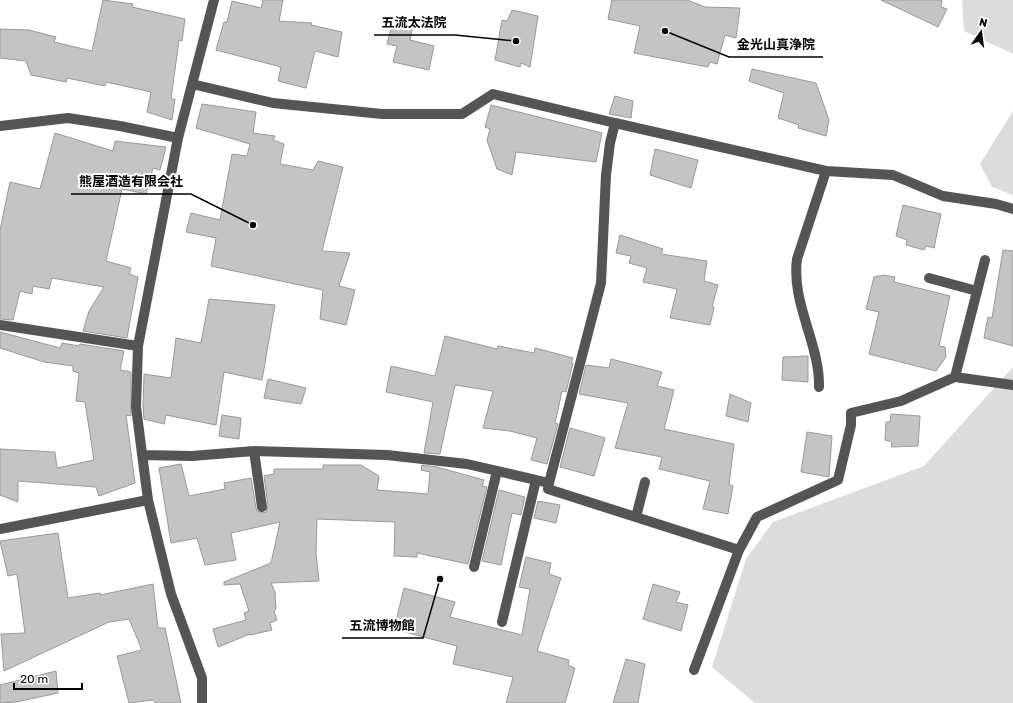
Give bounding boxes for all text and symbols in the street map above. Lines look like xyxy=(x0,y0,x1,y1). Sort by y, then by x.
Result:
callout: 五流太法院 xyxy=(374,10,455,35)
north arrow xyxy=(961,12,1001,52)
text: 五流太法院 xyxy=(381,15,447,30)
text: N xyxy=(978,16,989,30)
callout: 金光山真浄院 xyxy=(729,32,823,57)
text: 金光山真浄院 xyxy=(737,37,815,52)
callout: 熊屋酒造有限会社 xyxy=(71,169,191,194)
text: 熊屋酒造有限会社 xyxy=(79,174,183,189)
callout: 五流博物館 xyxy=(342,613,423,638)
text: 五流博物館 xyxy=(349,618,415,633)
scale bar xyxy=(14,665,82,691)
text: 20 m xyxy=(20,672,48,686)

